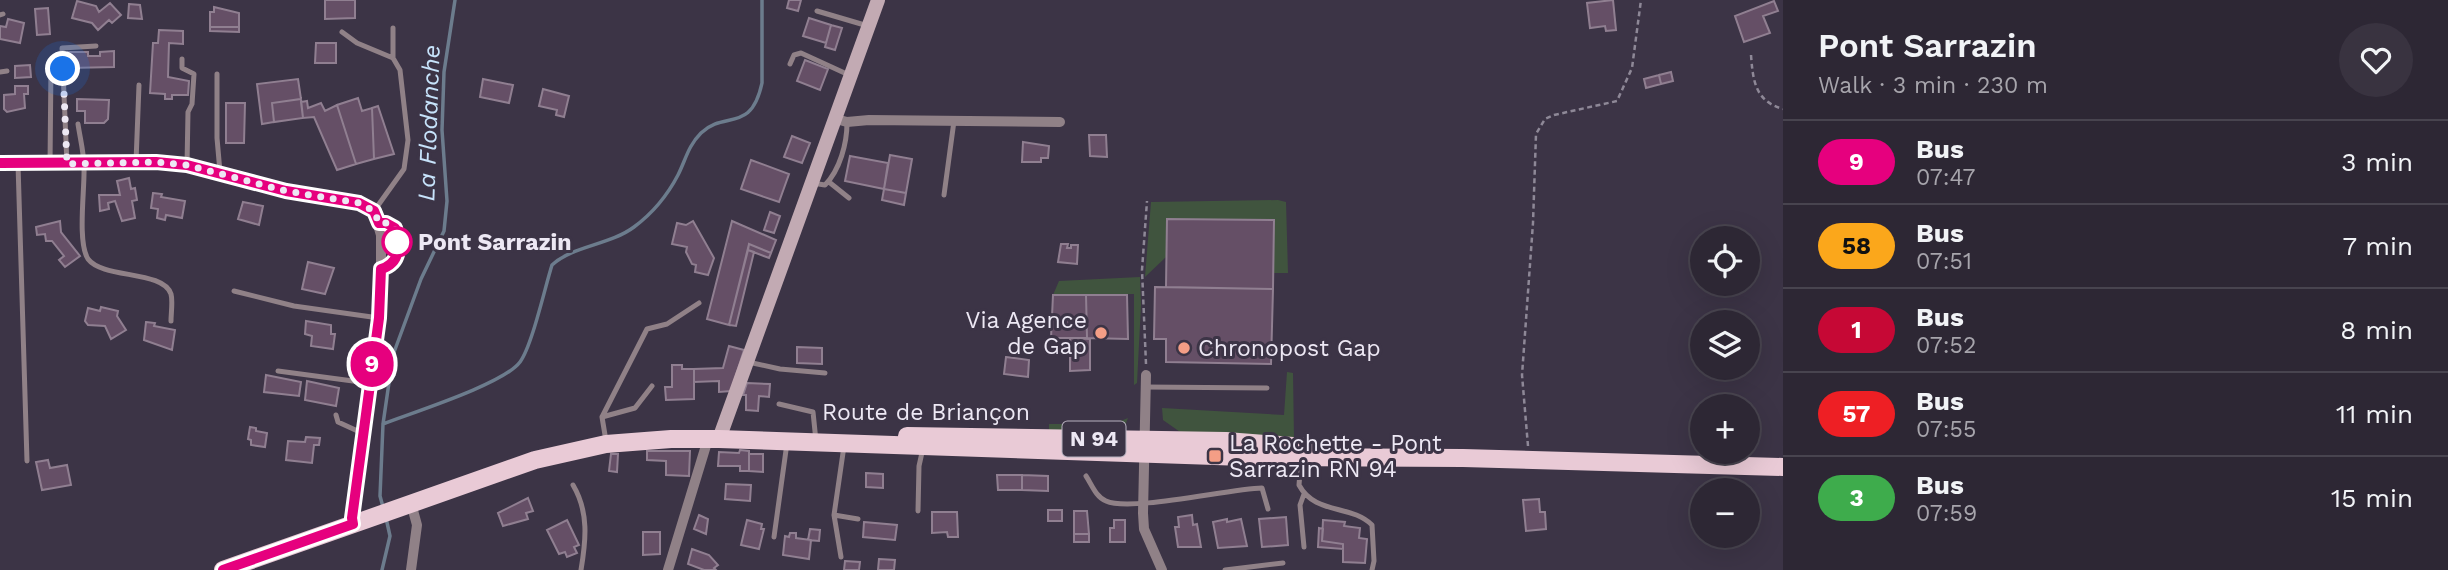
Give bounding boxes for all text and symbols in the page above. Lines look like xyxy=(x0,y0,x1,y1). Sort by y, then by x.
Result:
button: heart xyxy=(2339,23,2413,97)
text: Pont Sarrazin xyxy=(1818,26,2037,65)
water label: La Flodanche xyxy=(412,44,446,202)
your location xyxy=(45,51,80,86)
text: Walk · 3 min · 230 m xyxy=(1818,72,2048,99)
text: Bus xyxy=(1916,134,1964,164)
text: 3 min xyxy=(2341,147,2413,177)
text: 9 xyxy=(1849,148,1864,176)
text: 07:47 xyxy=(1916,164,1975,191)
text: Bus xyxy=(1916,218,1964,248)
map controls xyxy=(1690,226,1760,548)
button: locate xyxy=(1690,226,1760,296)
marker: Pont Sarrazin xyxy=(382,227,412,257)
place label: Pont Sarrazin xyxy=(418,229,571,256)
text: 7 min xyxy=(2343,231,2413,261)
text: 58 xyxy=(1842,232,1871,260)
text: 07:51 xyxy=(1916,248,1972,275)
text: Bus xyxy=(1916,302,1964,332)
place label: Via Agence de Gap xyxy=(965,307,1087,360)
button: layers xyxy=(1690,310,1760,380)
text: 8 min xyxy=(2340,315,2413,345)
text: 1 xyxy=(1851,316,1862,344)
marker: Via Agence de Gap xyxy=(1093,325,1109,341)
text: 07:52 xyxy=(1916,332,1976,359)
place label: Chronopost Gap xyxy=(1198,335,1381,362)
marker: Chronopost Gap xyxy=(1176,340,1192,356)
line badge: 9 xyxy=(349,341,395,387)
text: 9 xyxy=(365,350,379,378)
text: Bus xyxy=(1916,386,1964,416)
button: + xyxy=(1690,394,1760,464)
street label: Route de Briançon xyxy=(822,399,1030,426)
text: 11 min xyxy=(2336,399,2413,429)
text: 57 xyxy=(1843,400,1870,428)
text: 07:55 xyxy=(1916,416,1976,443)
road number: N 94 xyxy=(1062,422,1126,457)
place label: La Rochette - Pont Sarrazin RN 94 xyxy=(1229,430,1442,483)
marker: La Rochette - Pont Sarrazin RN 94 xyxy=(1207,448,1223,464)
text: Bus xyxy=(1916,470,1964,500)
button: − xyxy=(1690,478,1760,548)
text: 15 min xyxy=(2331,483,2413,513)
text: 3 xyxy=(1849,484,1864,512)
text: 07:59 xyxy=(1916,500,1977,527)

